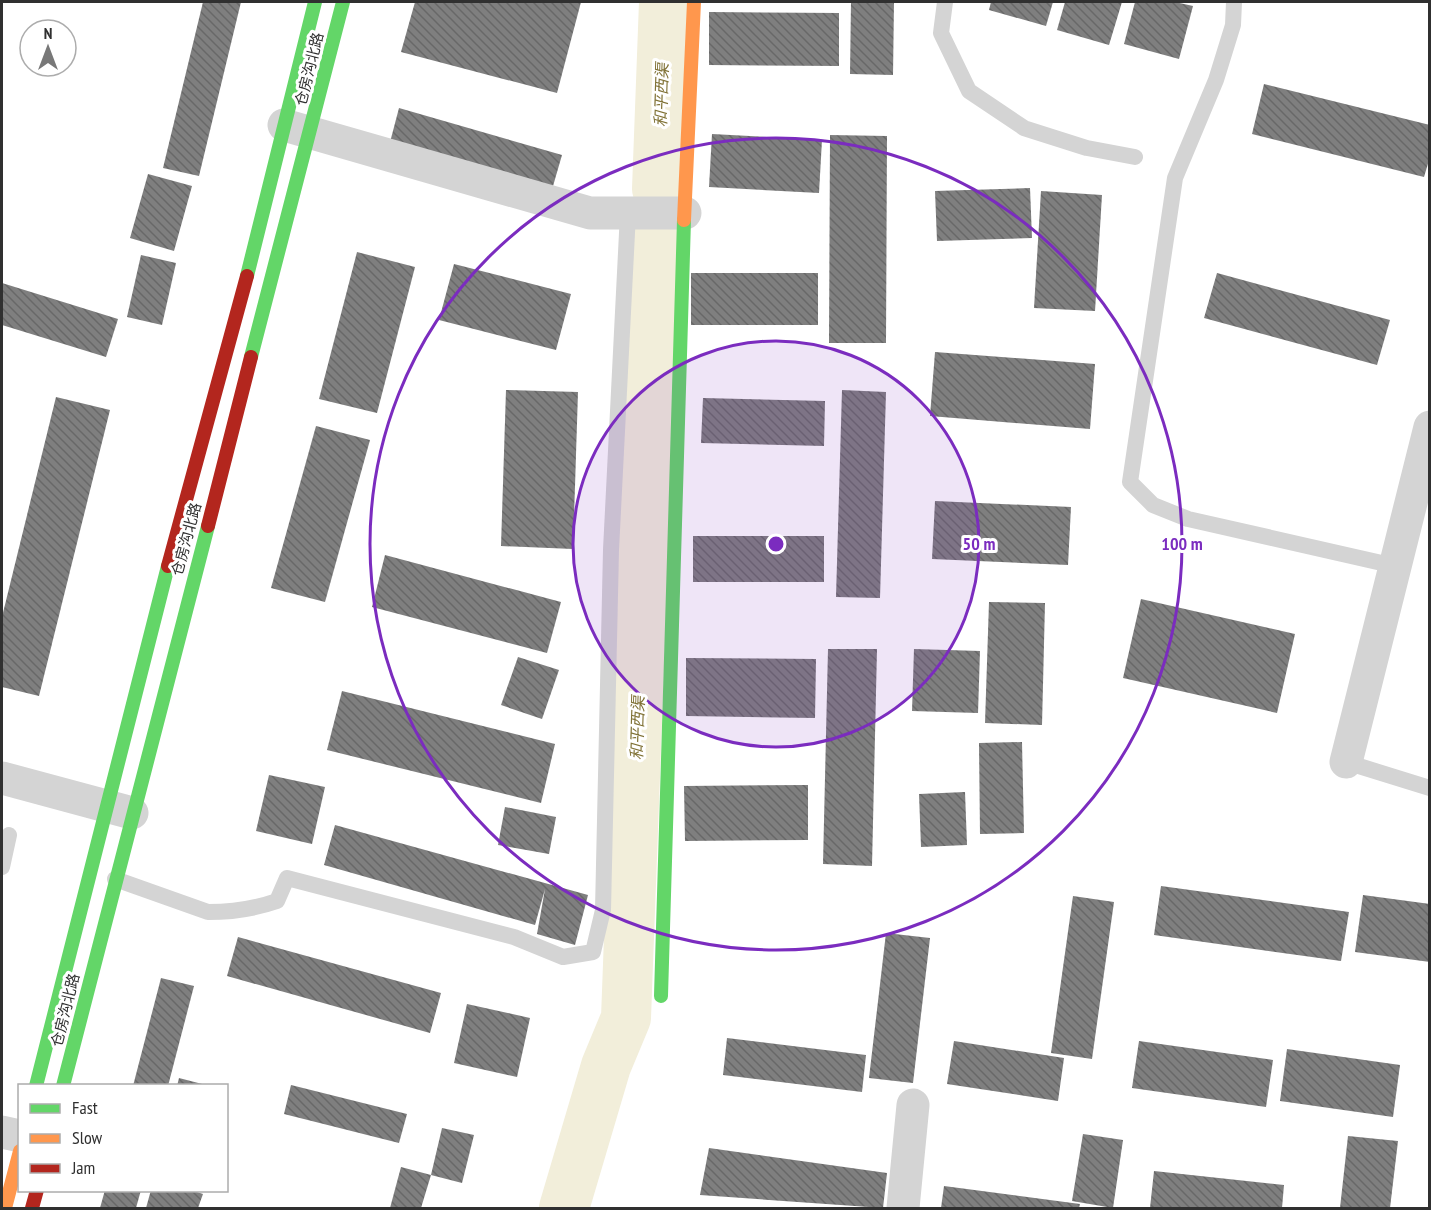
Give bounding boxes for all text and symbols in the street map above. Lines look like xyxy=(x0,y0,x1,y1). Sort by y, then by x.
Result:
north arrow xyxy=(18,18,78,78)
text: N xyxy=(44,23,52,43)
street label: 仓房沟北路 xyxy=(291,30,327,108)
water label: 和平西渠 xyxy=(650,61,672,127)
street label: 仓房沟北路 xyxy=(167,500,205,578)
text: 50 m xyxy=(963,532,995,555)
text: 100 m xyxy=(1161,532,1203,555)
centre of rings xyxy=(766,534,786,554)
water label: 和平西渠 xyxy=(626,694,648,760)
street label: 仓房沟北路 xyxy=(47,971,83,1049)
legend xyxy=(18,1084,228,1192)
text: Fast xyxy=(72,1096,98,1119)
text: Slow xyxy=(72,1126,103,1149)
text: Jam xyxy=(71,1156,95,1179)

